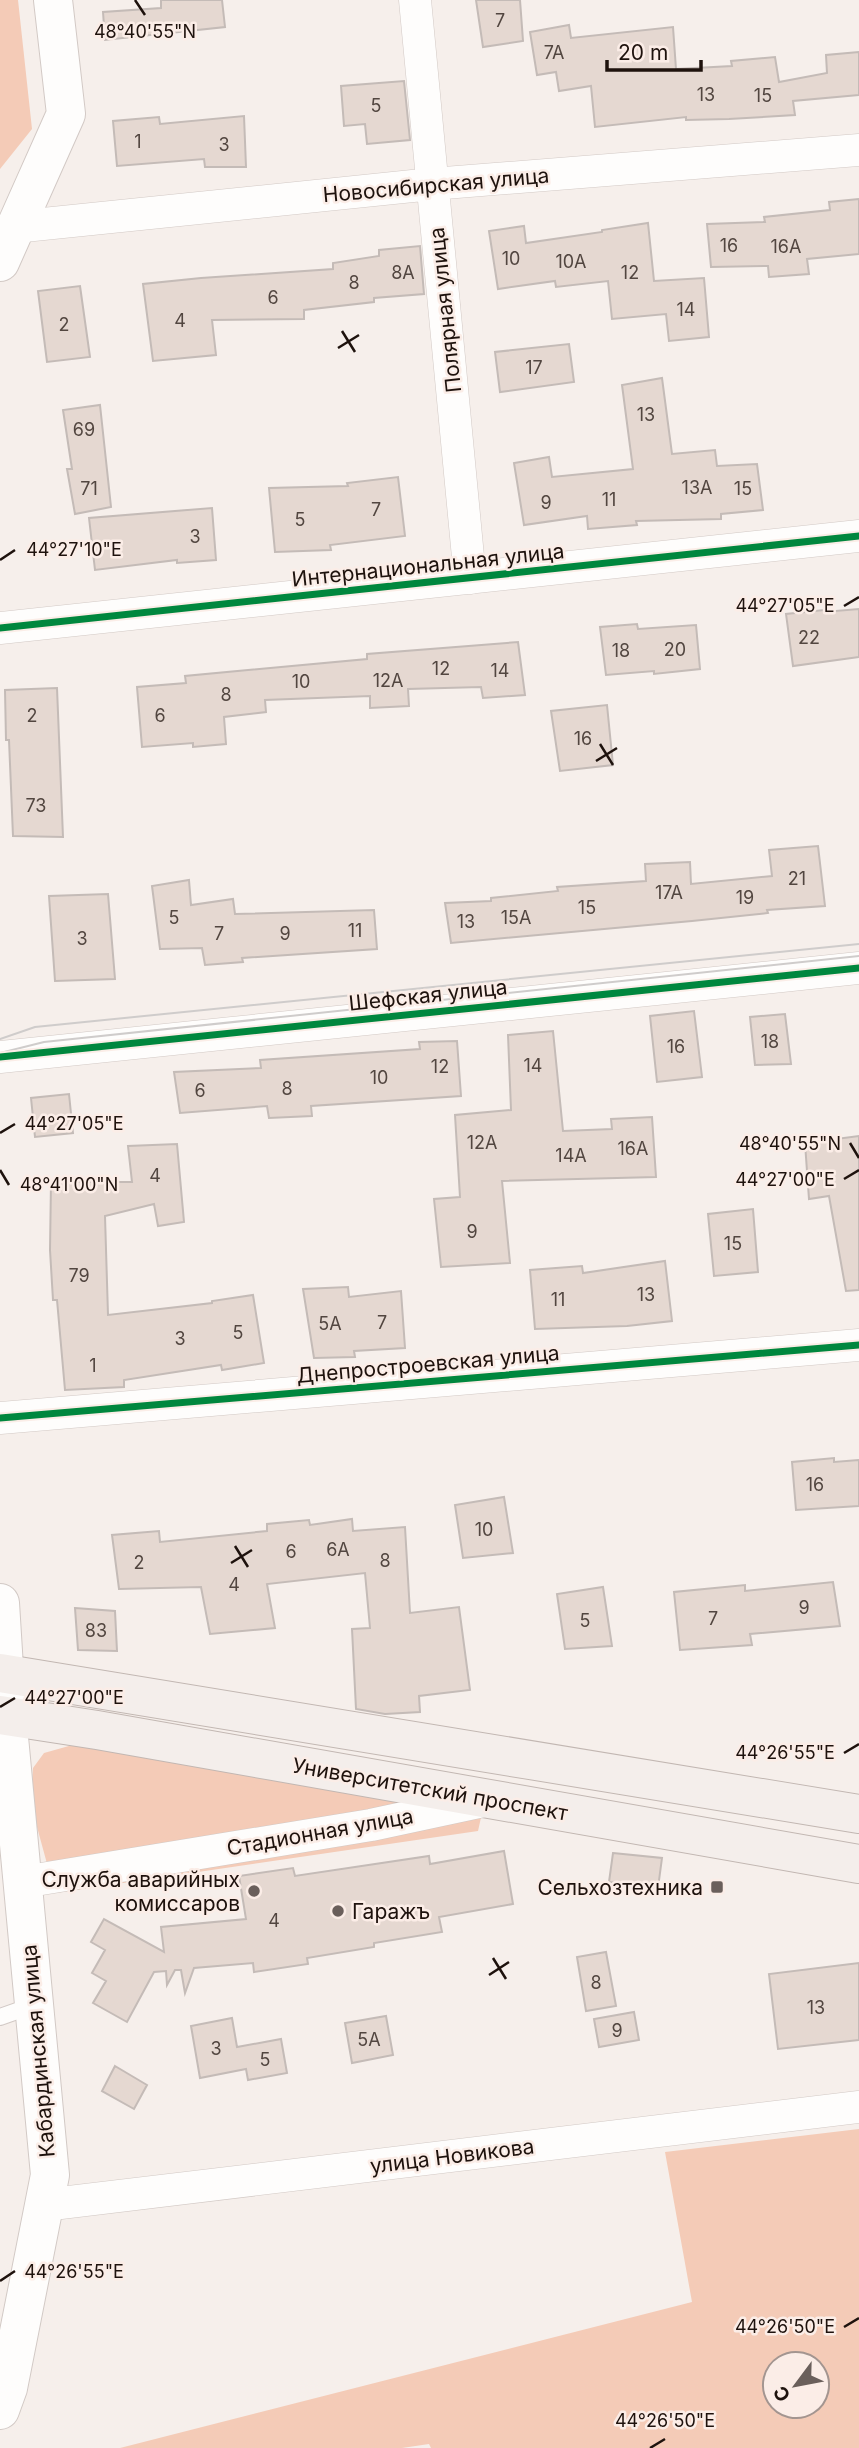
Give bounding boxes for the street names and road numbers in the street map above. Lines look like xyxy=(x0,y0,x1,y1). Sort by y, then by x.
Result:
street label: Новосибирская улица xyxy=(322,163,550,207)
street label: Полярная улица xyxy=(424,226,466,394)
street label: Интернациональная улица xyxy=(290,538,566,592)
street label: Шефская улица xyxy=(348,974,508,1016)
street label: Днепростроевская улица xyxy=(296,1340,560,1388)
street label: Университетский проспект xyxy=(290,1752,570,1826)
street label: Стадионная улица xyxy=(225,1803,415,1861)
street label: Кабардинская улица xyxy=(16,1944,60,2158)
street label: улица Новикова xyxy=(368,2134,536,2178)

